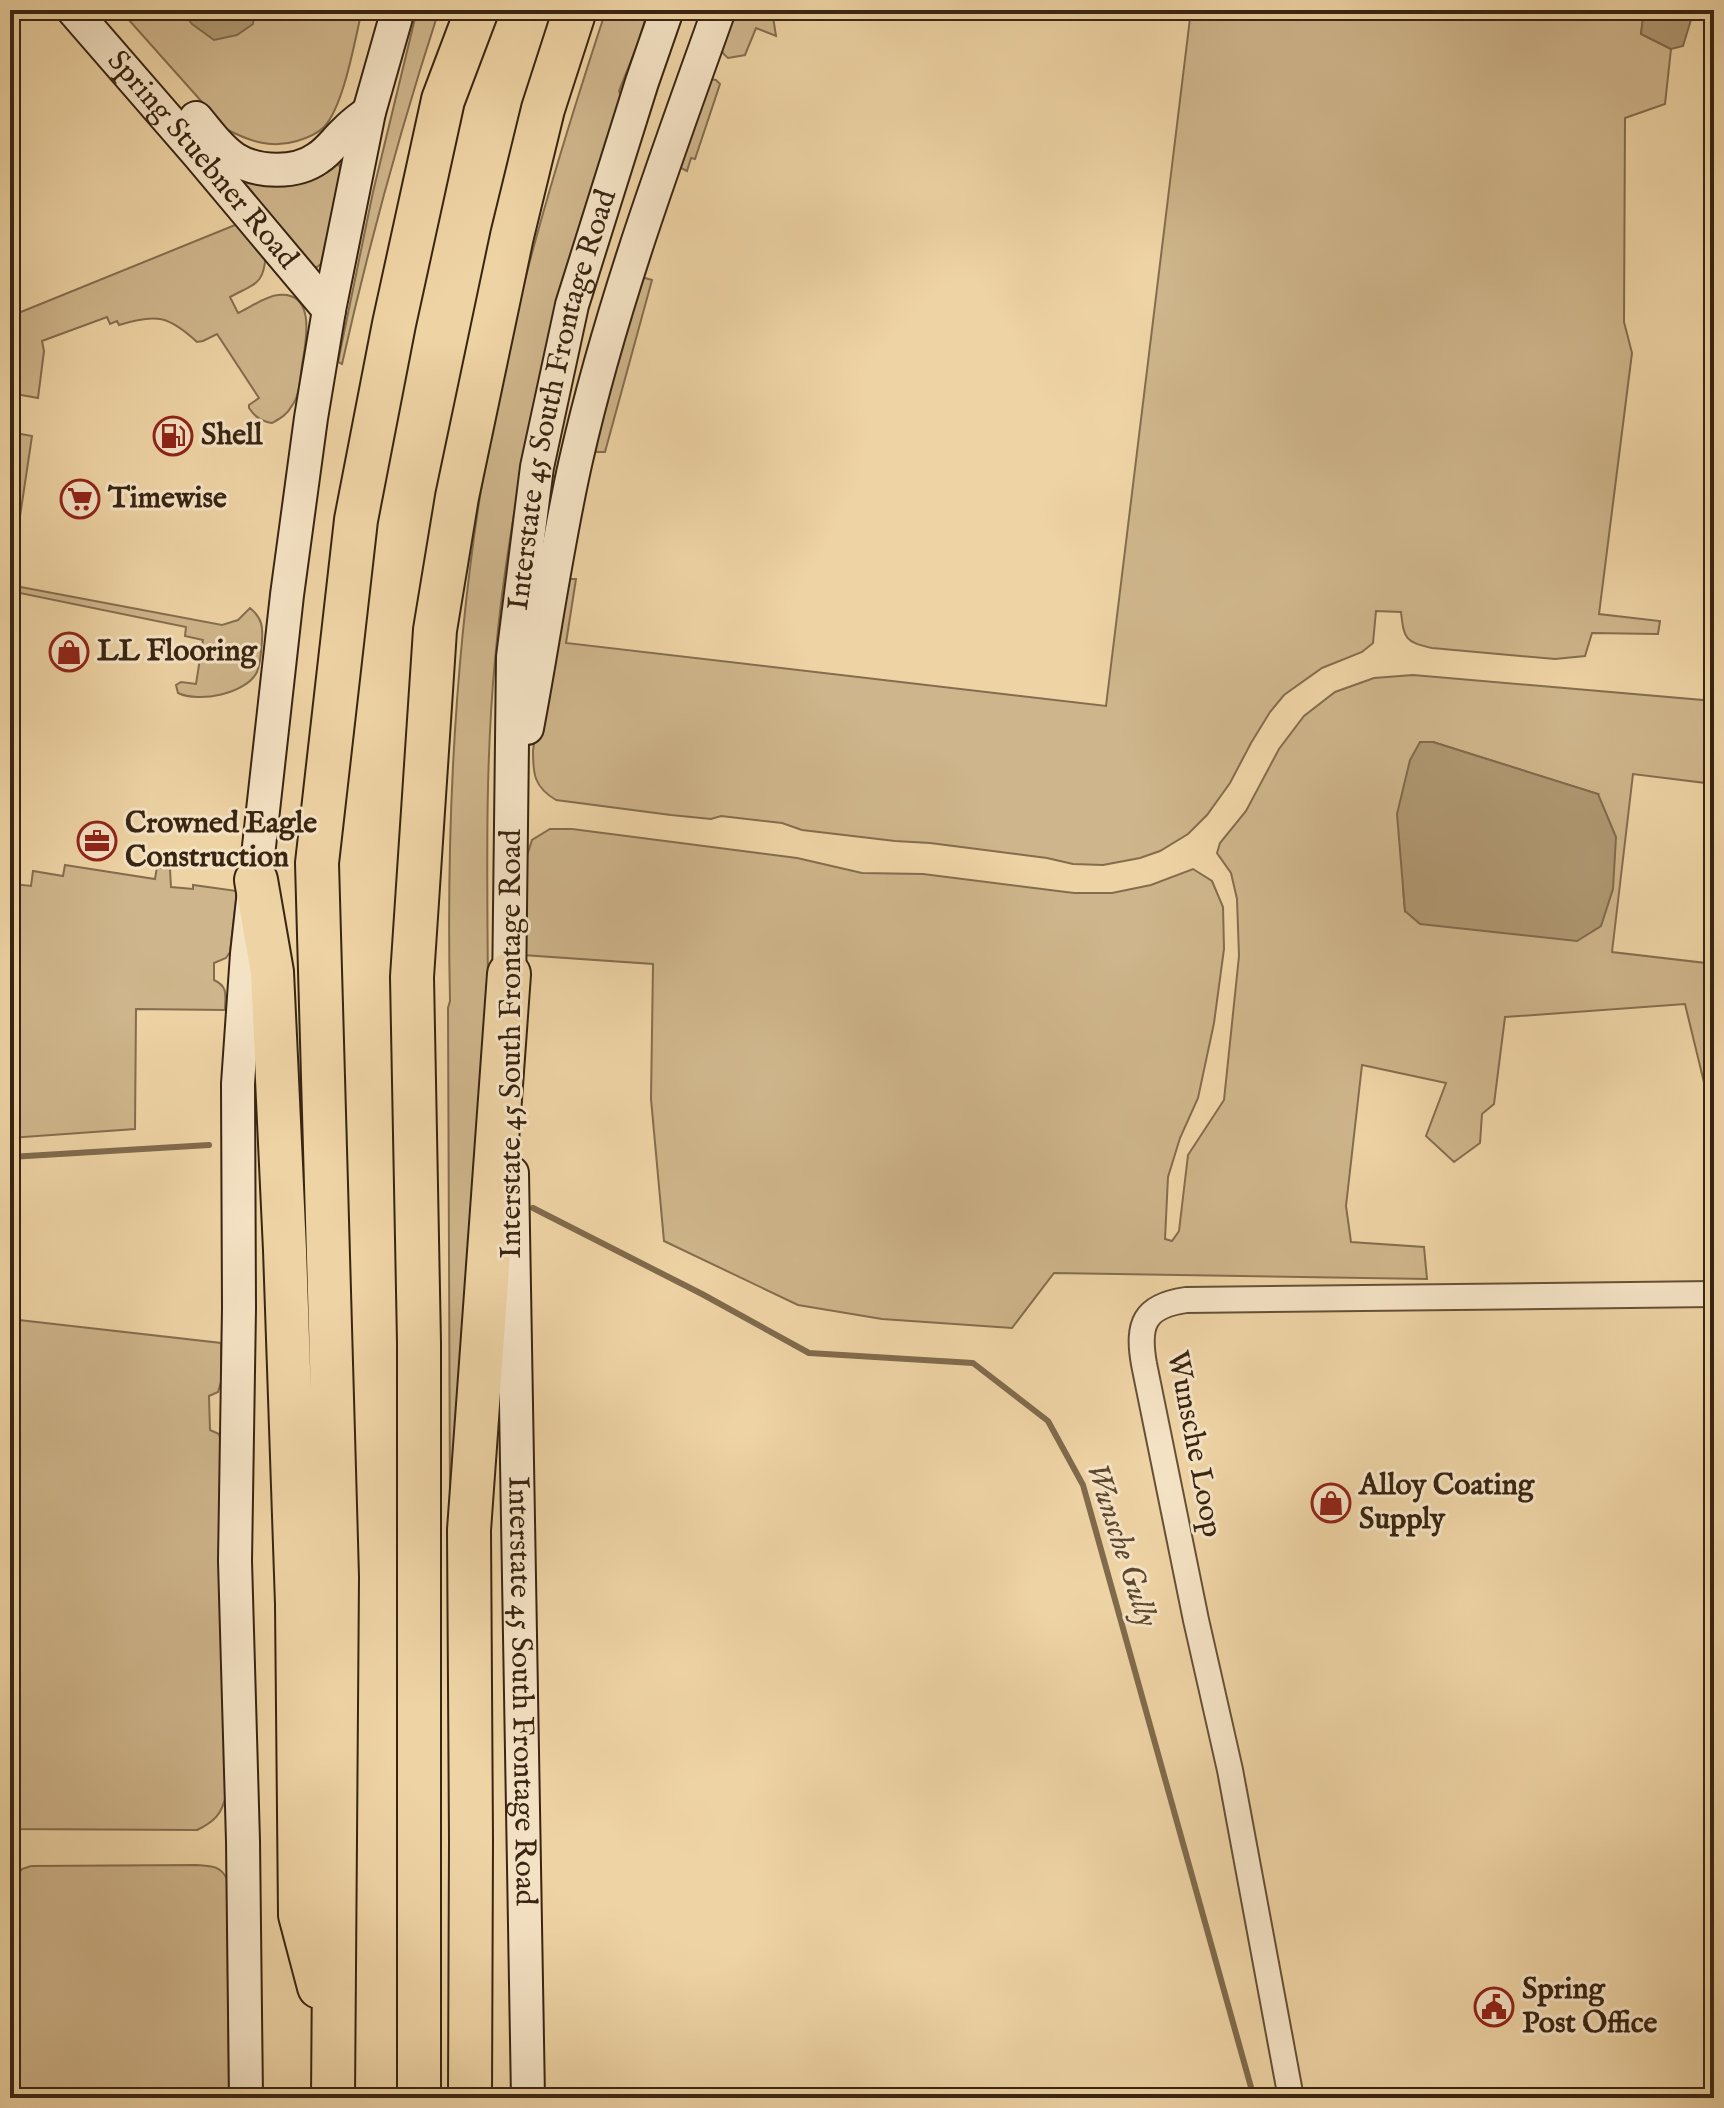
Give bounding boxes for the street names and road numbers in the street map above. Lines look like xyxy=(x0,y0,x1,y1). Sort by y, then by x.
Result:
street label: Spring Stuebner Road xyxy=(98,43,307,278)
street label: Interstate 45 South Frontage Road xyxy=(500,184,626,613)
street label: Interstate 45 South Frontage Road xyxy=(493,828,531,1259)
street label: Wunsche Loop xyxy=(1157,1347,1231,1541)
street label: Interstate 45 South Frontage Road xyxy=(498,1476,544,1907)

